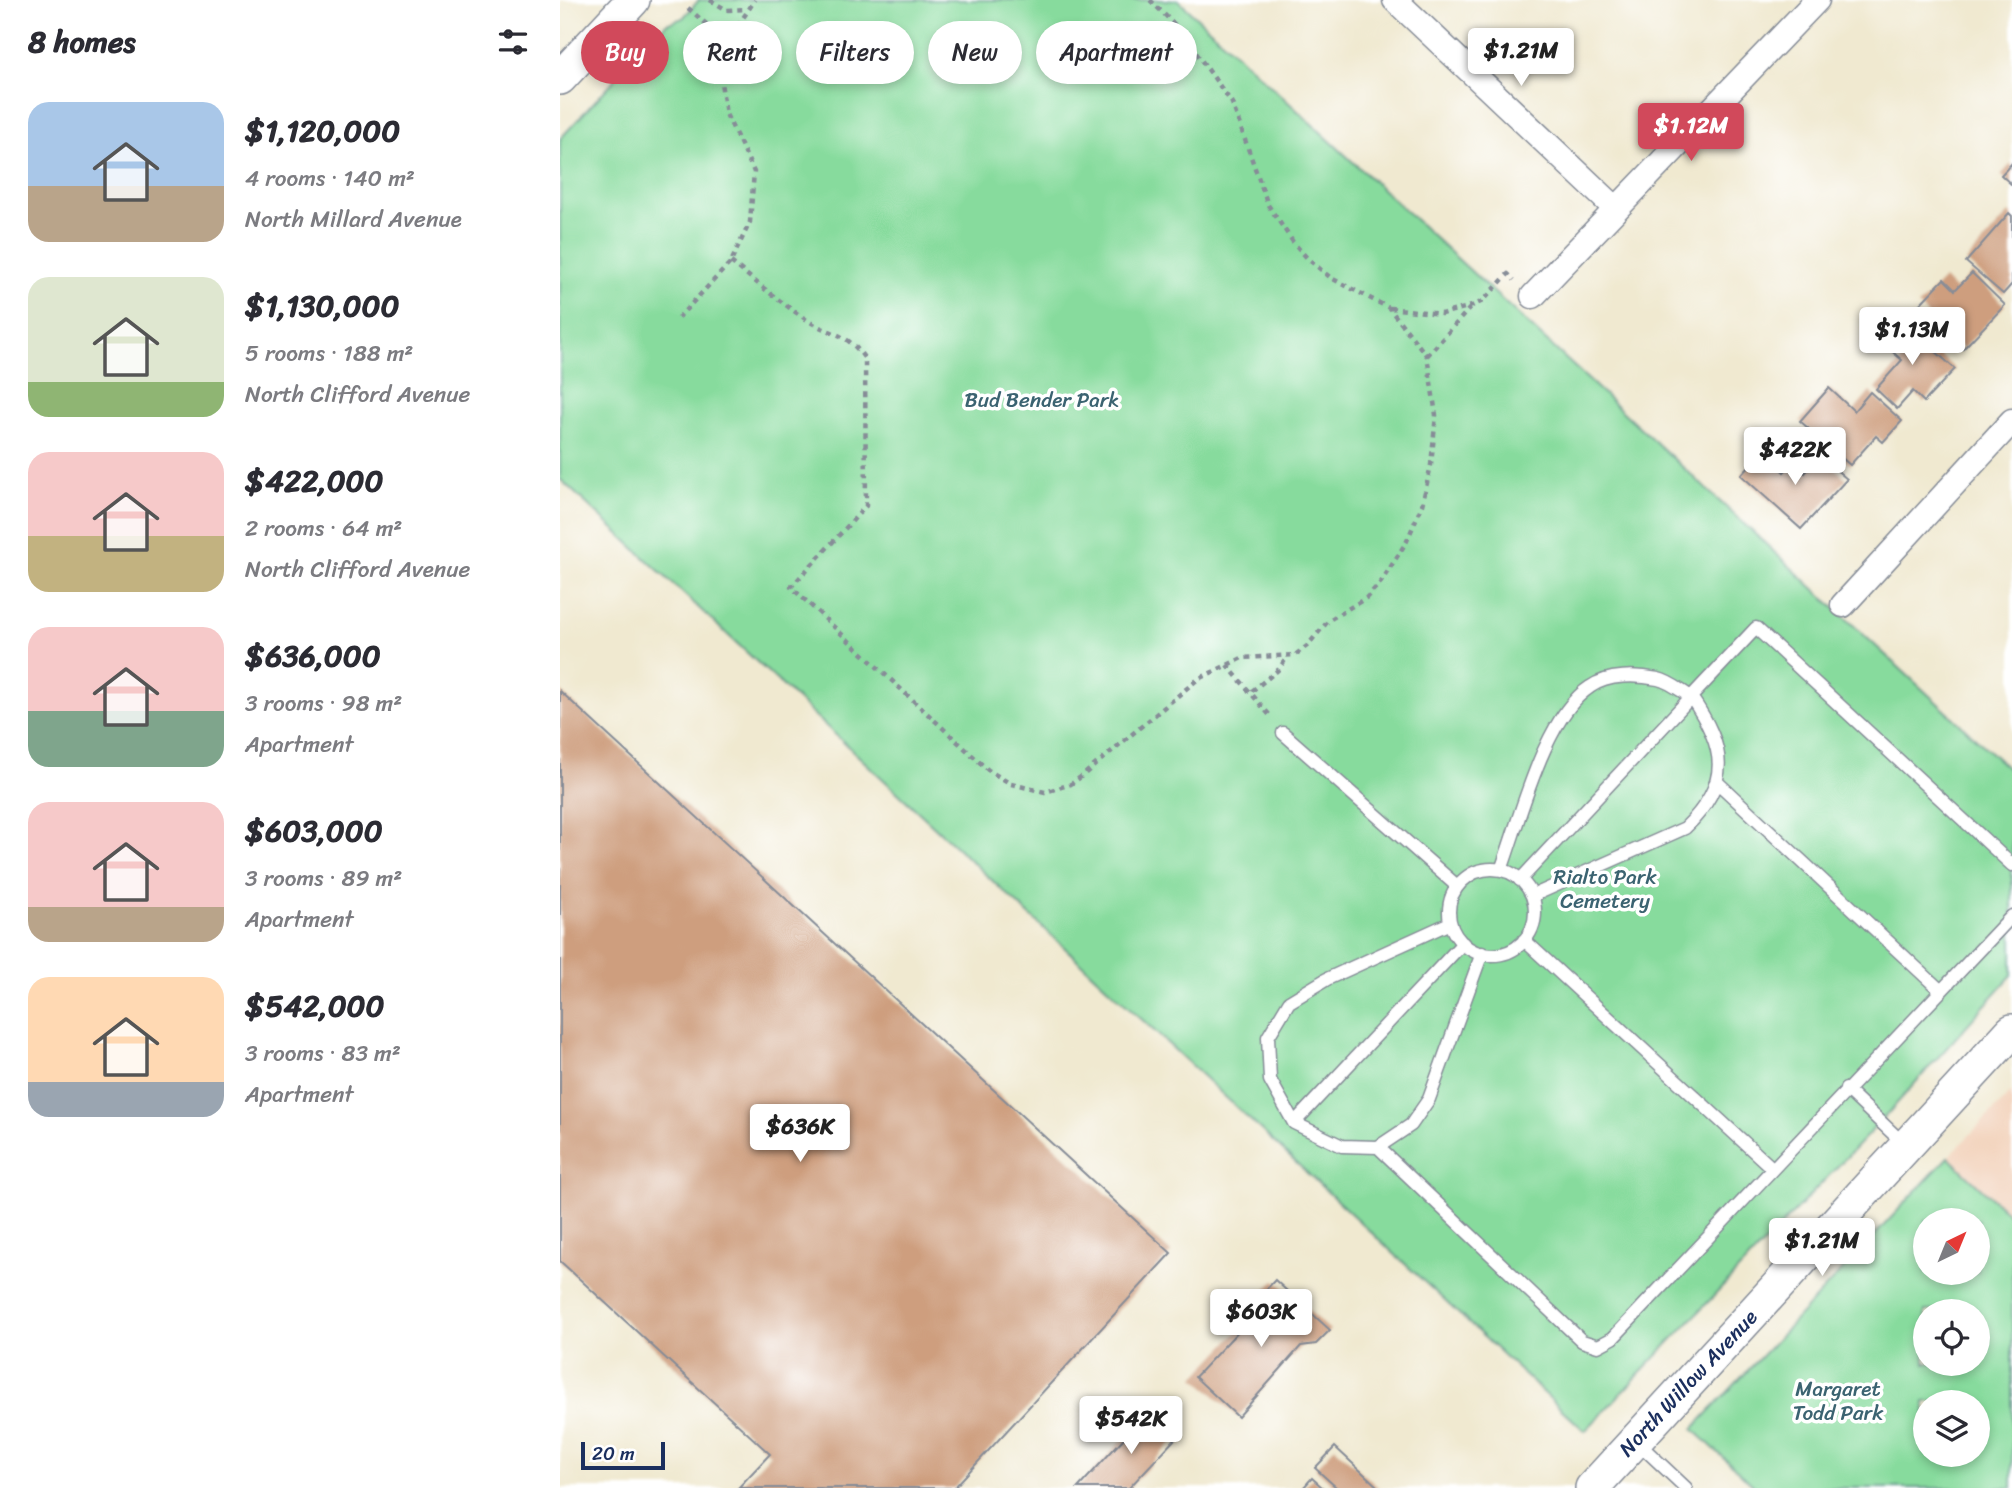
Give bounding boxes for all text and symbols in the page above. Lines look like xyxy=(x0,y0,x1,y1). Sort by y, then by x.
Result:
text: 8 homes xyxy=(28,15,136,69)
chip: Buy xyxy=(581,21,669,84)
chip: Rent xyxy=(683,21,782,84)
chip: Filters xyxy=(796,21,914,84)
chip: New xyxy=(928,21,1022,84)
chip: Apartment xyxy=(1036,21,1197,84)
icon: filters xyxy=(494,23,532,61)
pin: $1.21M xyxy=(1464,28,1578,88)
text: $1.21M xyxy=(1484,30,1558,71)
text: $1,120,000 xyxy=(245,104,400,158)
pin: $1.12M xyxy=(1634,104,1748,163)
text: $1.12M xyxy=(1654,105,1728,146)
icon: home xyxy=(84,130,168,214)
text: 4 rooms · 140 m² xyxy=(245,158,415,199)
text: North Millard Avenue xyxy=(245,199,462,240)
text: $1,130,000 xyxy=(245,279,399,333)
icon: home xyxy=(84,305,168,389)
pin: $1.13M xyxy=(1855,308,1969,367)
text: $1.13M xyxy=(1875,309,1949,350)
text: 5 rooms · 188 m² xyxy=(245,333,413,374)
text: North Clifford Avenue xyxy=(245,374,470,415)
park label: Bud Bender Park xyxy=(965,381,1119,419)
pin: $422K xyxy=(1746,428,1844,487)
text: $422K xyxy=(1760,429,1830,470)
text: $422,000 xyxy=(245,454,384,508)
icon: home xyxy=(84,480,168,564)
text: 2 rooms · 64 m² xyxy=(245,508,402,549)
text: North Clifford Avenue xyxy=(245,549,470,590)
text: $636,000 xyxy=(245,629,381,683)
icon: home xyxy=(84,655,168,739)
text: 3 rooms · 98 m² xyxy=(245,683,402,724)
text: Apartment xyxy=(245,724,354,765)
text: $603,000 xyxy=(245,804,383,858)
icon: home xyxy=(84,830,168,914)
text: 3 rooms · 89 m² xyxy=(245,858,402,899)
park label: Rialto Park Cemetery xyxy=(1553,858,1657,920)
text: Apartment xyxy=(245,899,354,940)
text: $542,000 xyxy=(245,979,385,1033)
icon: home xyxy=(84,1005,168,1089)
text: 3 rooms · 83 m² xyxy=(245,1033,401,1074)
text: Apartment xyxy=(245,1074,354,1115)
pin: $636K xyxy=(751,1104,849,1164)
text: $636K xyxy=(766,1106,834,1147)
north arrow xyxy=(1913,1208,1990,1284)
map controls xyxy=(1913,1208,1990,1467)
pin: $1.21M xyxy=(1765,1218,1879,1278)
text: $1.21M xyxy=(1785,1220,1859,1261)
pin: $603K xyxy=(1212,1290,1310,1349)
text: $603K xyxy=(1226,1291,1296,1332)
button: locate xyxy=(1913,1299,1990,1376)
street label: North Willow Avenue xyxy=(1609,1300,1767,1466)
park label: Margaret Todd Park xyxy=(1793,1370,1884,1432)
button: layers xyxy=(1913,1390,1990,1467)
pin: $542K xyxy=(1082,1396,1180,1456)
text: $542K xyxy=(1095,1398,1167,1439)
text: 20 m xyxy=(592,1437,635,1470)
scale bar xyxy=(581,1439,665,1471)

